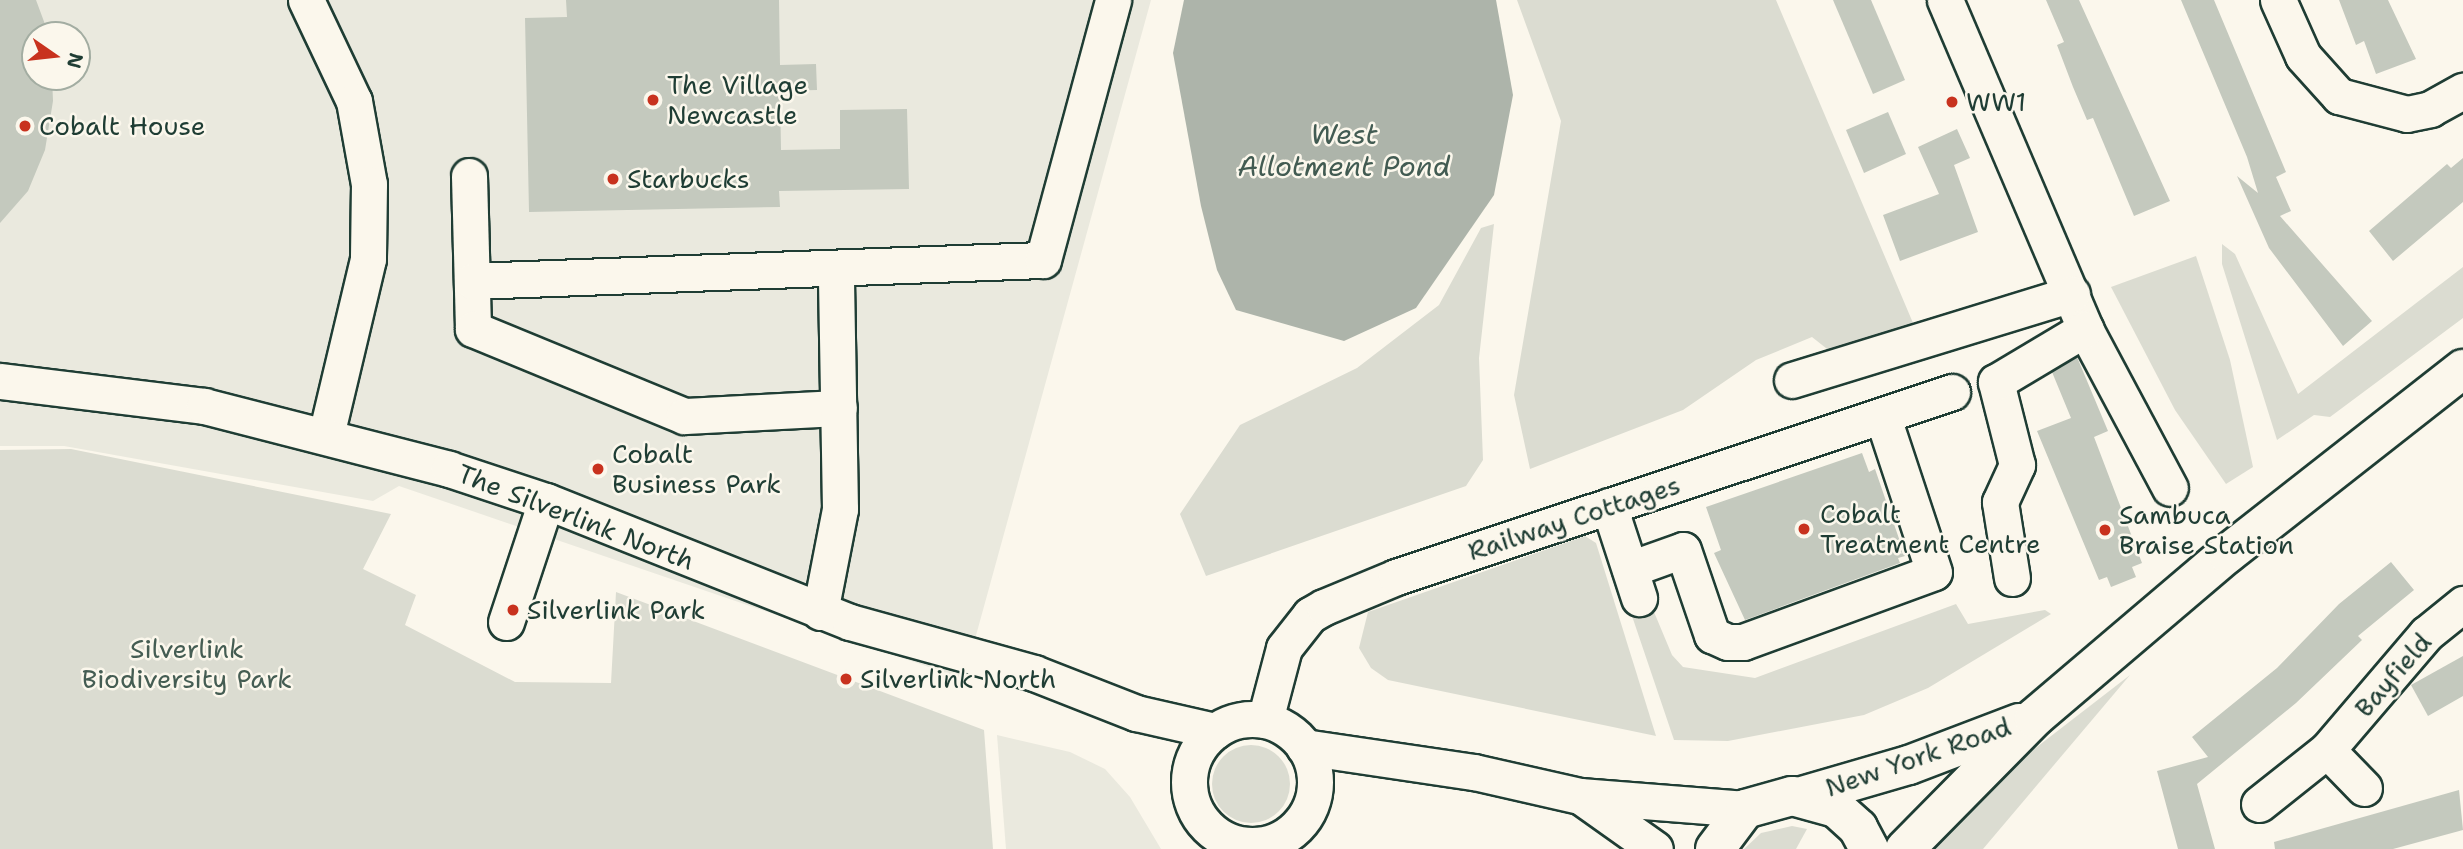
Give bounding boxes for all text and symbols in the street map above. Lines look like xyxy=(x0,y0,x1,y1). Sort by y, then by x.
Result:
north arrow xyxy=(21,21,91,91)
text: N xyxy=(61,50,89,71)
place label: The Village Newcastle xyxy=(667,69,808,130)
place label: WW1 xyxy=(1966,86,2026,118)
marker: The Village Newcastle xyxy=(645,92,661,108)
marker: WW1 xyxy=(1944,94,1960,110)
place label: Cobalt House xyxy=(39,110,205,142)
water label: West Allotment Pond xyxy=(1237,117,1451,183)
marker: Cobalt House xyxy=(17,118,33,134)
place label: Starbucks xyxy=(627,163,750,195)
marker: Starbucks xyxy=(605,171,621,187)
place label: Cobalt Business Park xyxy=(612,438,781,500)
street label: The Silverlink North xyxy=(453,458,699,576)
marker: Cobalt Business Park xyxy=(590,461,606,477)
street label: Railway Cottages xyxy=(1464,469,1684,567)
place label: Cobalt Treatment Centre xyxy=(1820,498,2041,560)
place label: Sambuca Braise Station xyxy=(2119,499,2294,560)
marker: Cobalt Treatment Centre xyxy=(1794,519,1814,539)
marker: Sambuca Braise Station xyxy=(2097,522,2113,538)
place label: Silverlink Park xyxy=(527,594,705,626)
marker: Silverlink Park xyxy=(505,602,521,618)
street label: Bayfield xyxy=(2348,627,2438,723)
park label: Silverlink Biodiversity Park xyxy=(82,633,292,694)
place label: Silverlink North xyxy=(860,663,1056,695)
marker: Silverlink North xyxy=(838,671,854,687)
street label: New York Road xyxy=(1821,711,2015,803)

